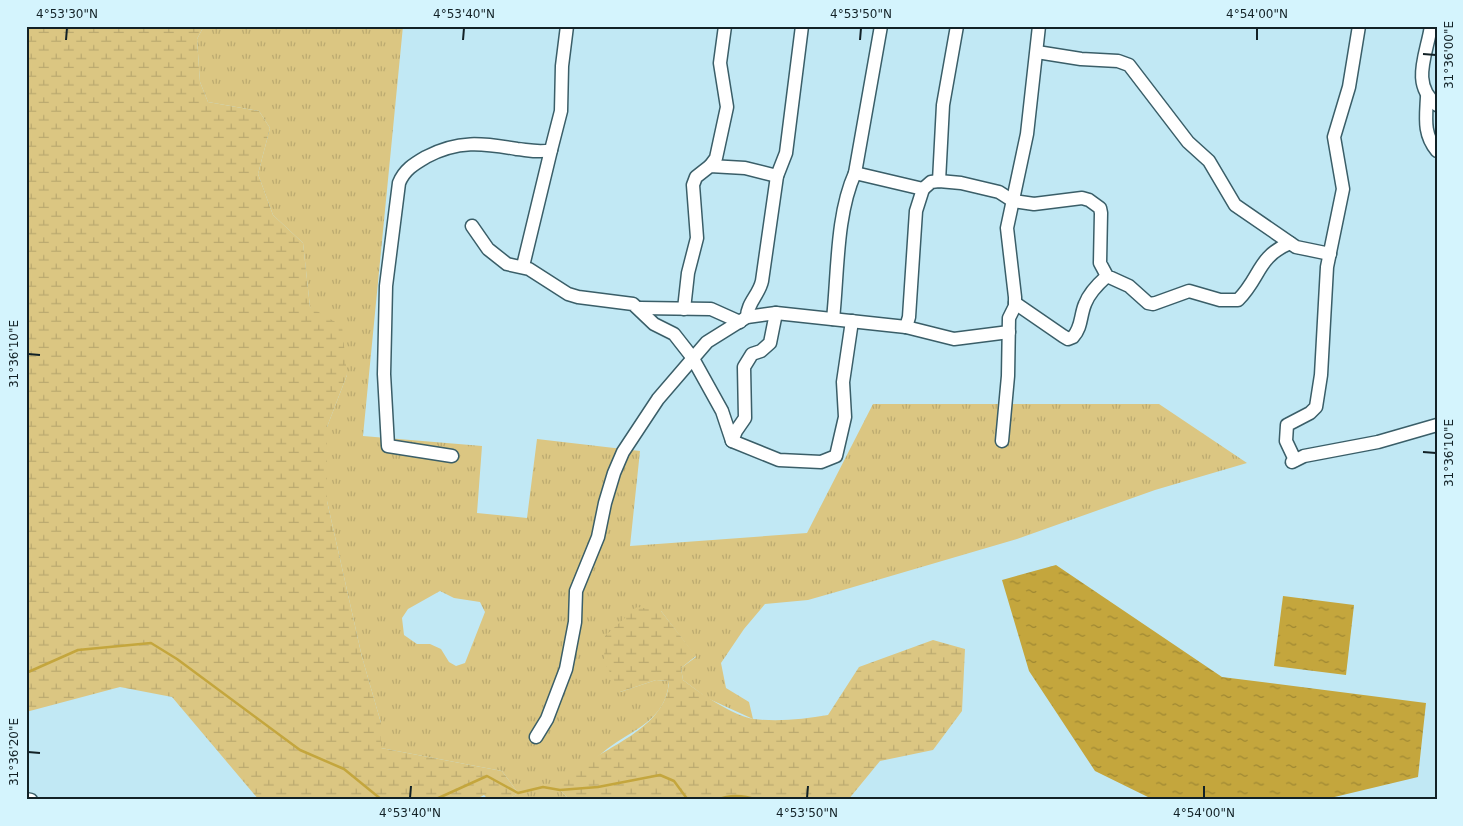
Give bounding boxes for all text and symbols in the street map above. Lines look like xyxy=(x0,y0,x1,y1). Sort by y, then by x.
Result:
text: 4°53'30"N xyxy=(36,7,98,21)
text: 4°53'40"N xyxy=(433,7,495,21)
text: 4°53'50"N xyxy=(830,7,892,21)
text: 4°54'00"N xyxy=(1226,7,1288,21)
text: 31°36'00"E xyxy=(1442,21,1456,89)
text: 31°36'10"E xyxy=(7,320,21,388)
text: 31°36'10"E xyxy=(1442,419,1456,487)
text: 31°36'20"E xyxy=(7,718,21,786)
text: 4°53'40"N xyxy=(379,806,441,820)
text: 4°53'50"N xyxy=(776,806,838,820)
text: 4°54'00"N xyxy=(1173,806,1235,820)

